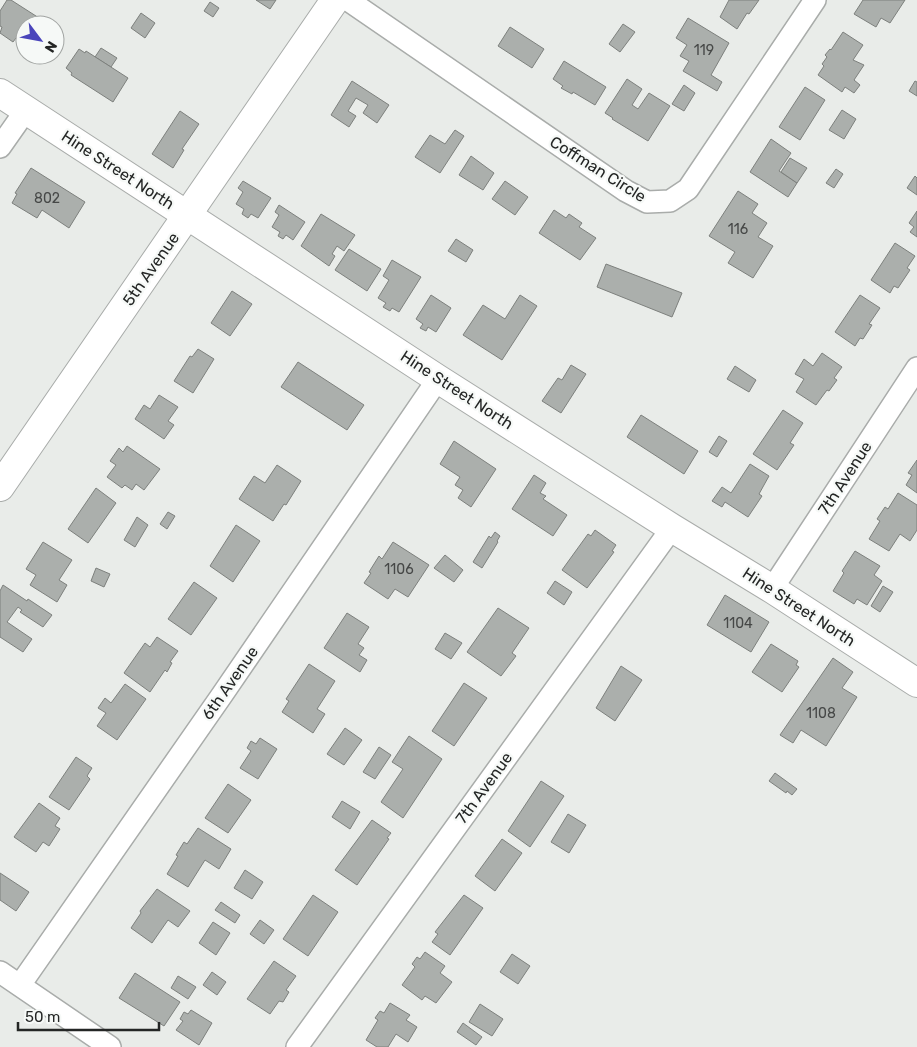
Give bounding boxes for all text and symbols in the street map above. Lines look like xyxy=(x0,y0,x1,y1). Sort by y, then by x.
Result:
north arrow xyxy=(15,15,65,65)
text: N xyxy=(41,38,60,55)
house number: 119 xyxy=(694,42,714,59)
street label: Hine Street North xyxy=(58,127,178,213)
street label: Coffman Circle xyxy=(546,132,650,206)
house number: 802 xyxy=(34,190,60,207)
house number: 116 xyxy=(728,221,748,238)
street label: 5th Avenue xyxy=(119,229,183,309)
street label: Hine Street North xyxy=(397,347,517,433)
street label: 7th Avenue xyxy=(814,438,876,518)
house number: 1106 xyxy=(384,561,414,578)
street label: Hine Street North xyxy=(739,564,859,650)
house number: 1104 xyxy=(723,615,753,632)
street label: 6th Avenue xyxy=(198,643,262,723)
house number: 1108 xyxy=(806,705,836,722)
street label: 7th Avenue xyxy=(452,749,516,827)
scale bar xyxy=(18,1000,159,1032)
text: 50 m xyxy=(25,1008,60,1026)

